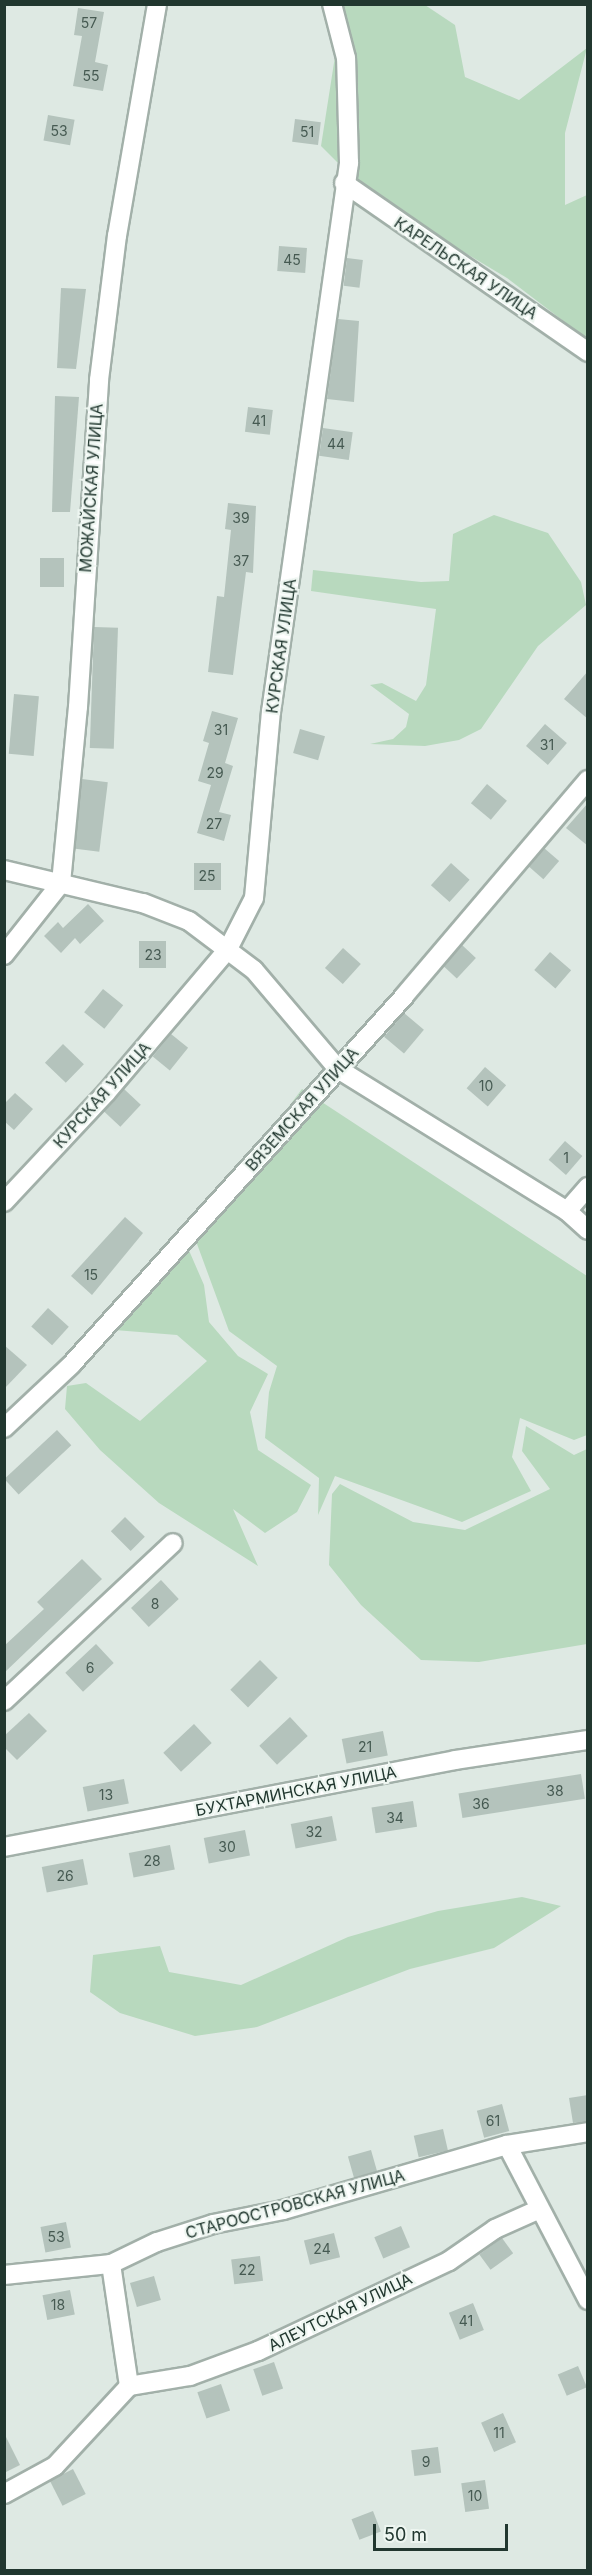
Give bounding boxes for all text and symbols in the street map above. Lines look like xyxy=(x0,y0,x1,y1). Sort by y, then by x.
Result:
house number: 57 xyxy=(81,15,97,31)
house number: 55 xyxy=(82,68,100,84)
house number: 53 xyxy=(50,123,68,139)
house number: 51 xyxy=(300,124,314,140)
street label: КАРЕЛЬСКАЯ УЛИЦА xyxy=(391,213,541,323)
house number: 45 xyxy=(283,252,301,268)
street label: МОЖАЙСКАЯ УЛИЦА xyxy=(76,403,106,573)
house number: 41 xyxy=(252,413,266,429)
house number: 44 xyxy=(327,436,345,452)
house number: 39 xyxy=(232,510,250,526)
house number: 37 xyxy=(233,553,249,569)
street label: КУРСКАЯ УЛИЦА xyxy=(262,577,300,715)
house number: 31 xyxy=(214,722,228,738)
house number: 31 xyxy=(540,737,554,753)
house number: 29 xyxy=(206,765,224,781)
house number: 27 xyxy=(206,816,222,832)
house number: 25 xyxy=(198,868,216,884)
house number: 23 xyxy=(144,947,162,963)
street label: КУРСКАЯ УЛИЦА xyxy=(49,1038,155,1152)
street label: ВЯЗЕМСКАЯ УЛИЦА xyxy=(241,1043,363,1175)
house number: 10 xyxy=(479,1078,493,1094)
house number: 1 xyxy=(563,1150,569,1166)
house number: 15 xyxy=(84,1267,98,1283)
house number: 8 xyxy=(151,1596,159,1612)
house number: 6 xyxy=(86,1660,94,1676)
house number: 21 xyxy=(358,1739,372,1755)
street label: БУХТАРМИНСКАЯ УЛИЦА xyxy=(194,1762,398,1820)
house number: 38 xyxy=(546,1783,564,1799)
house number: 13 xyxy=(99,1787,113,1803)
house number: 36 xyxy=(472,1796,490,1812)
house number: 34 xyxy=(386,1810,404,1826)
house number: 32 xyxy=(305,1824,323,1840)
house number: 30 xyxy=(218,1839,236,1855)
house number: 28 xyxy=(143,1853,161,1869)
house number: 26 xyxy=(56,1868,74,1884)
house number: 61 xyxy=(486,2113,500,2129)
street label: СТАРООСТРОВСКАЯ УЛИЦА xyxy=(183,2165,407,2243)
house number: 53 xyxy=(47,2229,65,2245)
house number: 24 xyxy=(313,2241,331,2257)
house number: 22 xyxy=(238,2262,256,2278)
street label: АЛЕУТСКАЯ УЛИЦА xyxy=(265,2269,415,2355)
house number: 18 xyxy=(51,2297,65,2313)
house number: 41 xyxy=(459,2313,473,2329)
house number: 11 xyxy=(493,2425,505,2441)
house number: 9 xyxy=(422,2454,430,2470)
house number: 10 xyxy=(468,2488,482,2504)
scale bar xyxy=(376,2512,511,2550)
text: 50 m xyxy=(384,2524,427,2545)

